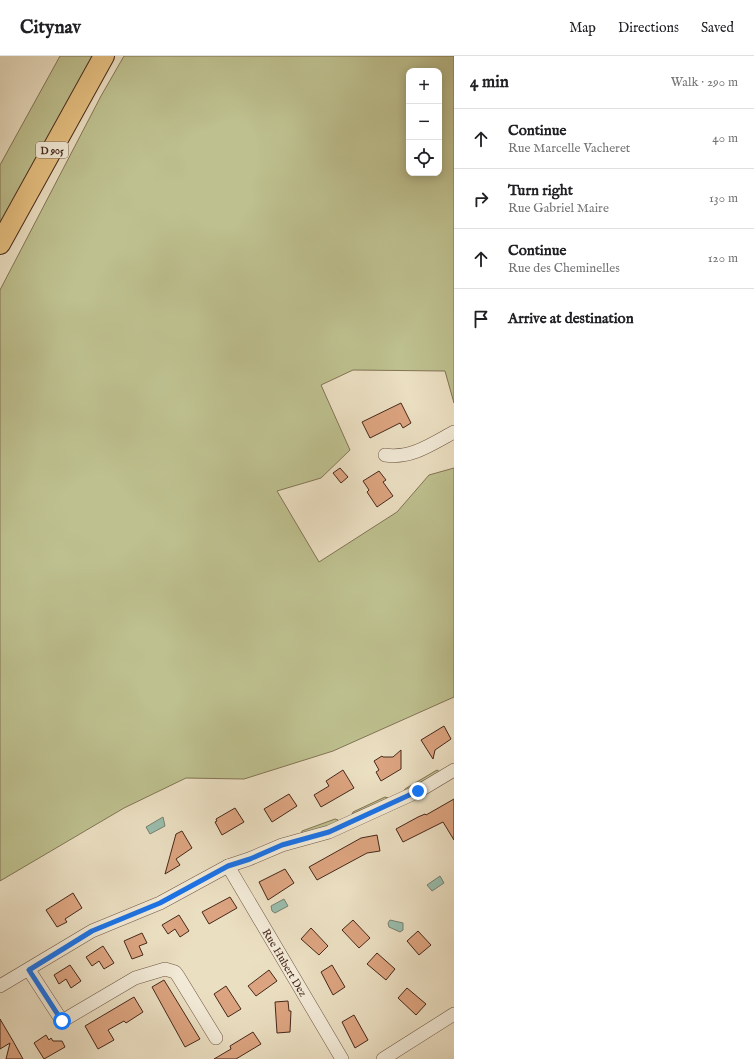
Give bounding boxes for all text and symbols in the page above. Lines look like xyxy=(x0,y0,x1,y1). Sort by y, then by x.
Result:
text: Citynav xyxy=(20,16,81,40)
text: Map xyxy=(569,19,596,37)
text: Directions xyxy=(618,19,679,37)
text: Saved xyxy=(701,19,734,37)
map controls xyxy=(406,68,442,176)
button: + xyxy=(406,68,442,104)
text: 4 min xyxy=(470,72,509,93)
text: Walk · 290 m xyxy=(671,74,738,91)
button: − xyxy=(406,104,442,140)
text: Continue xyxy=(508,121,566,140)
icon: ahead xyxy=(470,128,492,150)
text: 40 m xyxy=(712,130,738,147)
button: locate xyxy=(406,140,442,176)
text: Rue Marcelle Vacheret xyxy=(508,140,630,157)
road number: D 905 xyxy=(36,142,68,158)
text: Turn right xyxy=(508,181,573,200)
icon: right xyxy=(470,188,492,210)
text: 130 m xyxy=(709,190,738,207)
text: Rue Gabriel Maire xyxy=(508,200,609,217)
text: Continue xyxy=(508,241,566,260)
icon: ahead xyxy=(470,248,492,270)
text: 120 m xyxy=(708,250,738,267)
text: Rue des Cheminelles xyxy=(508,260,620,277)
icon: arrive xyxy=(470,308,492,330)
text: Arrive at destination xyxy=(508,309,634,328)
route end xyxy=(409,782,427,800)
street label: Rue Hubert Dez xyxy=(259,926,310,1000)
route start xyxy=(53,1012,71,1030)

